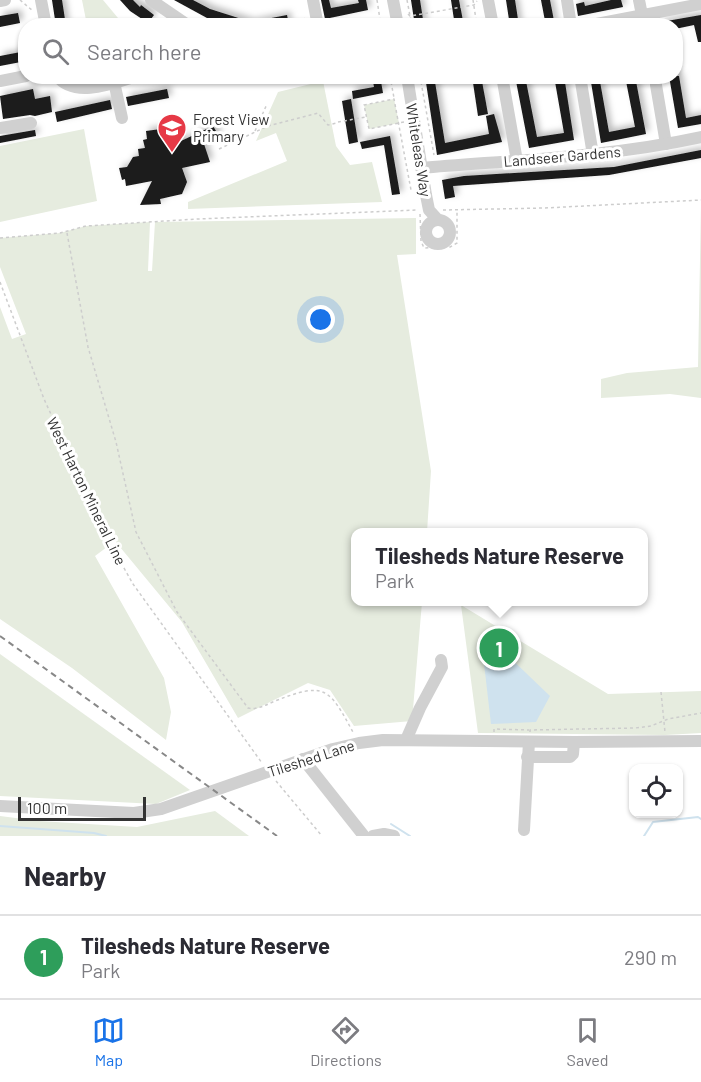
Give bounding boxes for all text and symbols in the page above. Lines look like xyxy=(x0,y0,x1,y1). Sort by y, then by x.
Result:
search box xyxy=(18,18,683,84)
icon: search xyxy=(39,35,72,68)
text: Search here xyxy=(87,38,201,64)
street label: Whiteleas Way xyxy=(403,102,435,198)
place label: Forest View Primary xyxy=(193,110,269,145)
school or university icon: Forest View Primary xyxy=(156,112,188,154)
street label: Landseer Gardens xyxy=(503,142,621,170)
your location xyxy=(306,305,335,334)
street label: West Harton Mineral Line xyxy=(43,414,131,568)
popup xyxy=(351,528,648,606)
text: Tilesheds Nature Reserve xyxy=(375,542,624,568)
text: Park xyxy=(375,568,414,592)
pin: 1 xyxy=(480,626,518,670)
street label: Tileshed Lane xyxy=(265,736,357,780)
map controls xyxy=(629,764,683,818)
button: locate xyxy=(629,764,683,818)
scale bar xyxy=(18,794,146,822)
text: 100 m xyxy=(27,798,67,817)
text: Nearby xyxy=(24,860,106,891)
text: Tilesheds Nature Reserve xyxy=(81,932,330,958)
text: 1 xyxy=(40,945,47,969)
text: 290 m xyxy=(624,945,677,969)
text: Park xyxy=(81,958,120,982)
tab: Map xyxy=(92,1014,125,1069)
tab: Directions xyxy=(310,1014,382,1069)
tab: Saved xyxy=(567,1014,609,1069)

